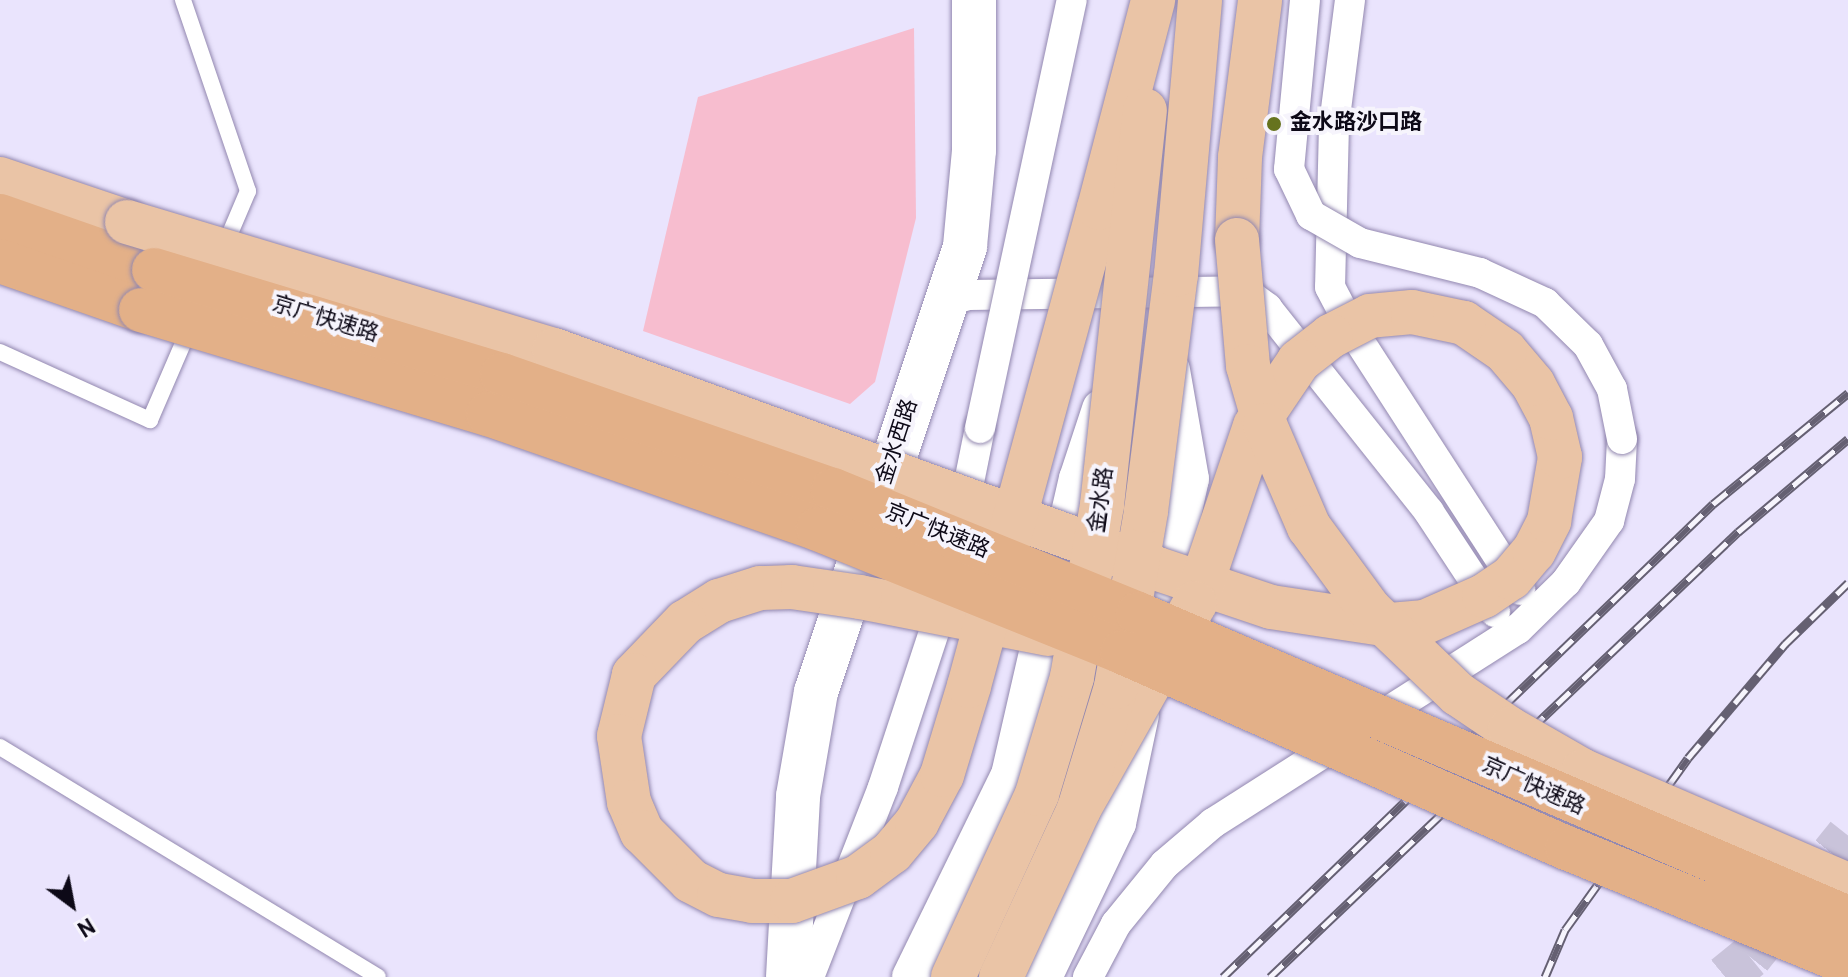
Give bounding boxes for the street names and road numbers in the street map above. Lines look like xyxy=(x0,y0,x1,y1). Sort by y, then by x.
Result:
street label: 京广快速路 xyxy=(269,291,381,349)
street label: 金水西路 xyxy=(872,396,924,488)
street label: 金水路 xyxy=(1084,465,1120,535)
street label: 京广快速路 xyxy=(881,499,993,565)
street label: 京广快速路 xyxy=(1477,753,1589,821)

